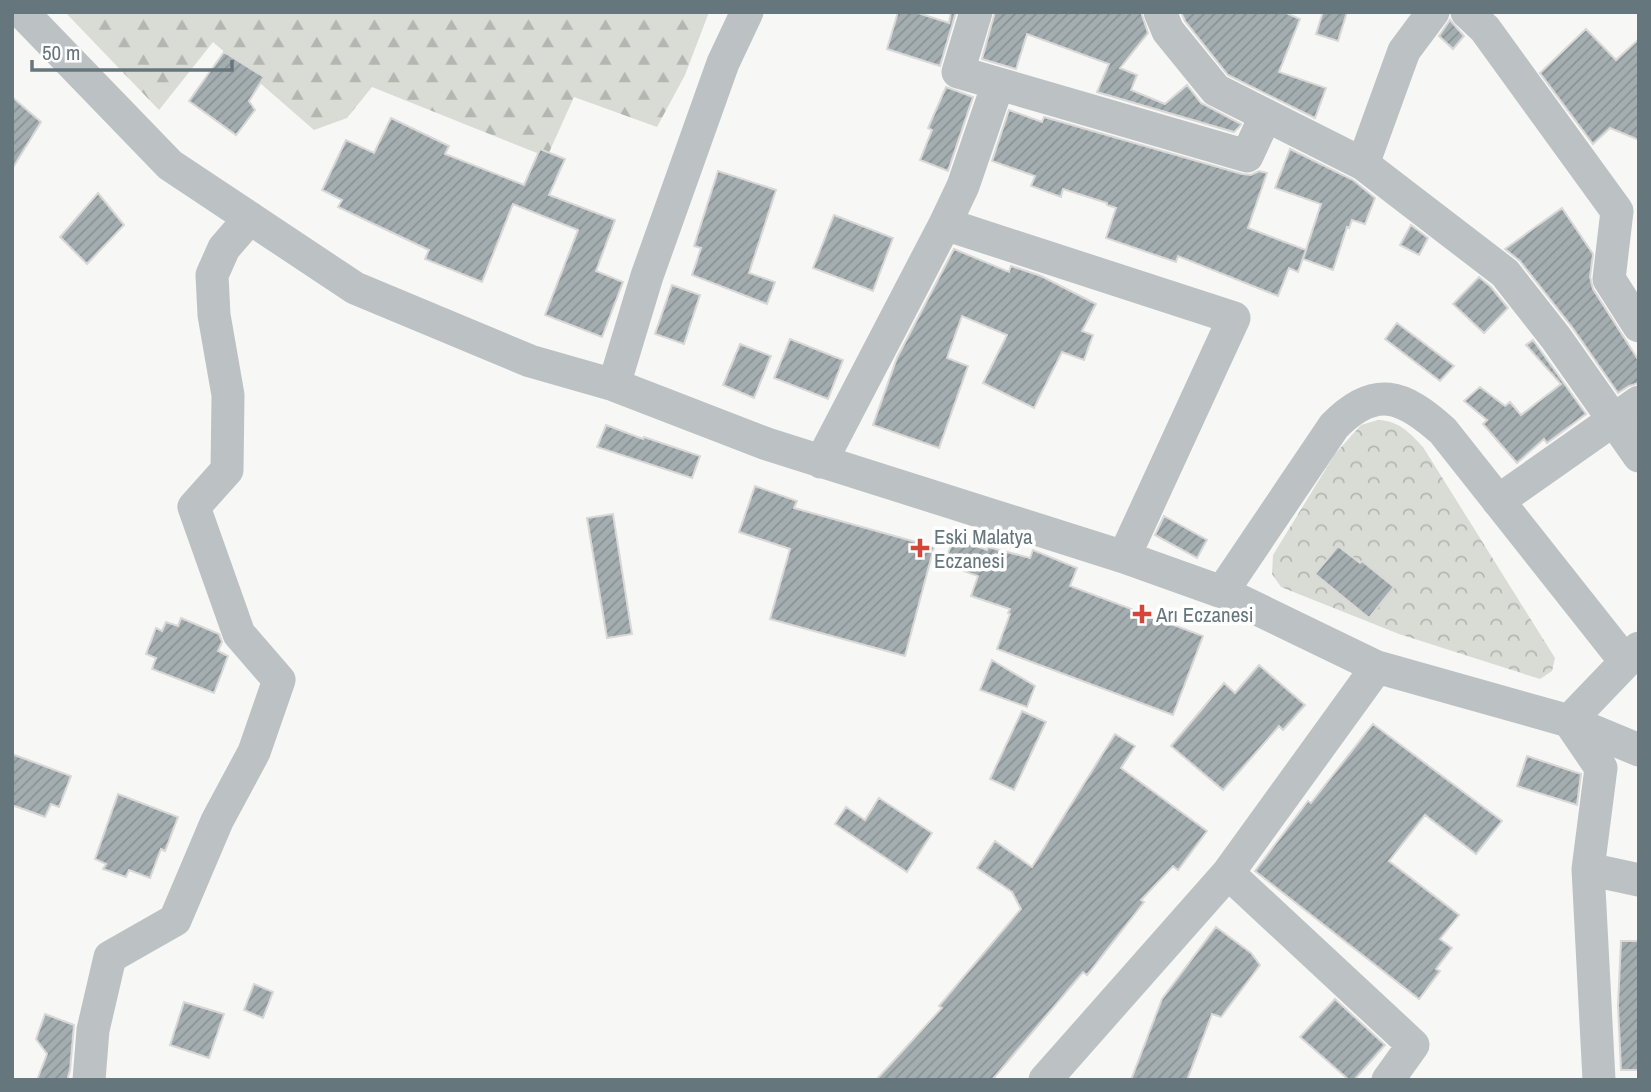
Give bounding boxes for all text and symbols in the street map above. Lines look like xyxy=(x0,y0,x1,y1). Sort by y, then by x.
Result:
scale bar xyxy=(32,28,231,72)
text: 50 m xyxy=(42,38,80,67)
place label: Eski Malatya Eczanesi xyxy=(934,522,1033,575)
marker: Eski Malatya Eczanesi xyxy=(912,540,928,556)
place label: Arı Eczanesi xyxy=(1155,600,1254,629)
marker: Arı Eczanesi xyxy=(1134,606,1150,622)

